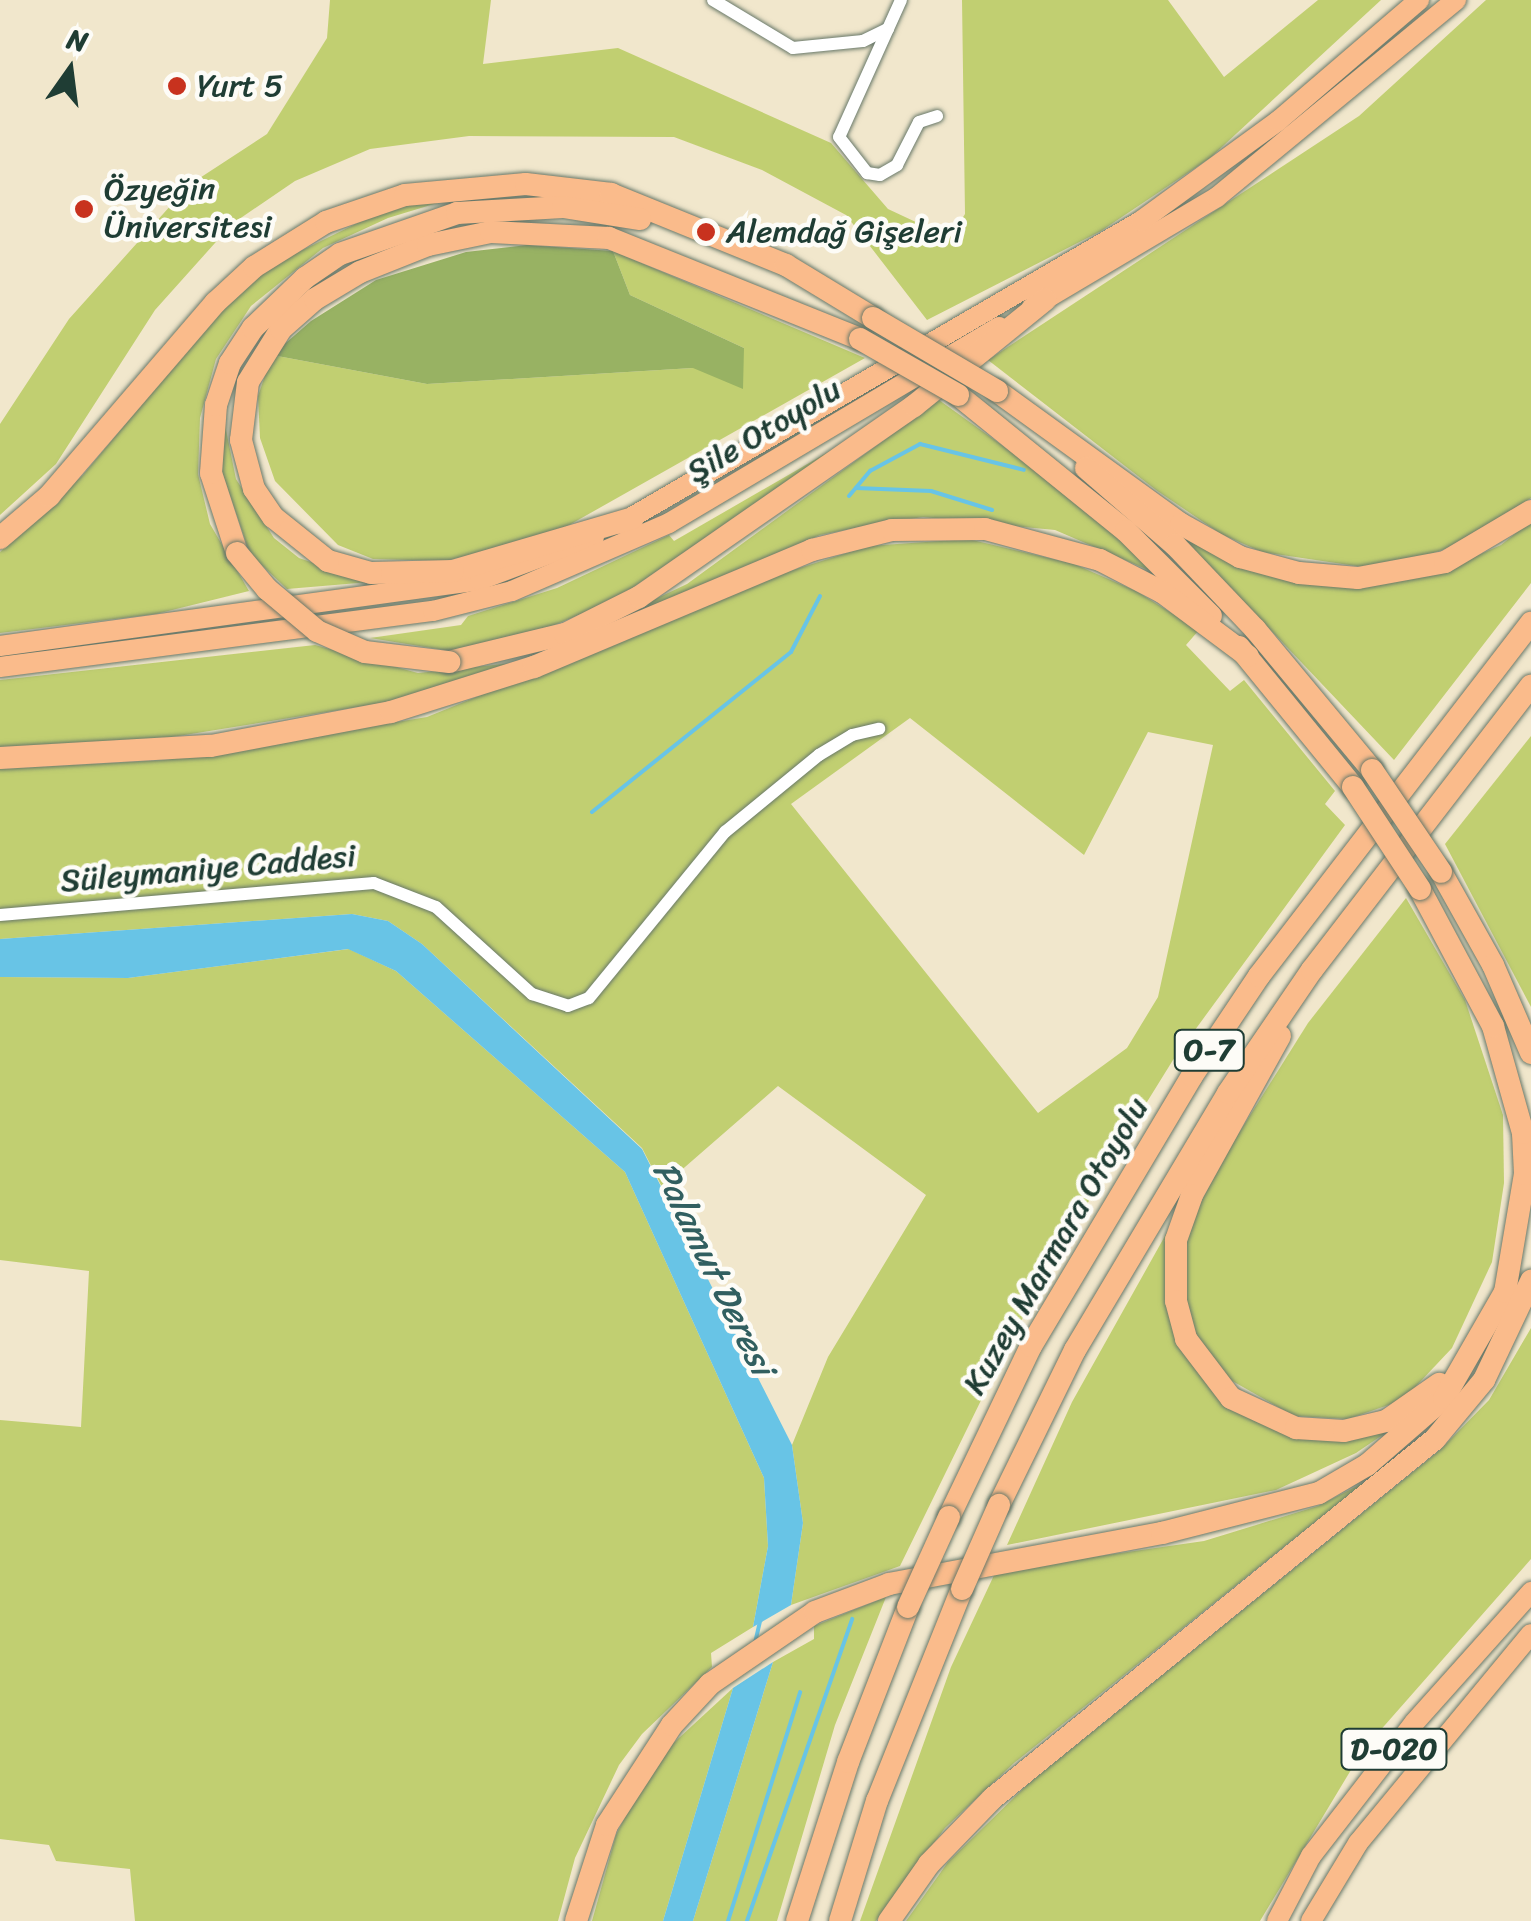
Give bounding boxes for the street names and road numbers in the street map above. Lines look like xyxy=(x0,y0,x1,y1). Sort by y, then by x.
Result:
street label: Şile Otoyolu xyxy=(680,370,848,492)
street label: Süleymaniye Caddesi xyxy=(59,837,357,901)
road number: O-7 xyxy=(1172,1025,1246,1075)
street label: Kuzey Marmara Otoyolu xyxy=(955,1091,1157,1401)
road number: D-020 xyxy=(1339,1724,1449,1774)

